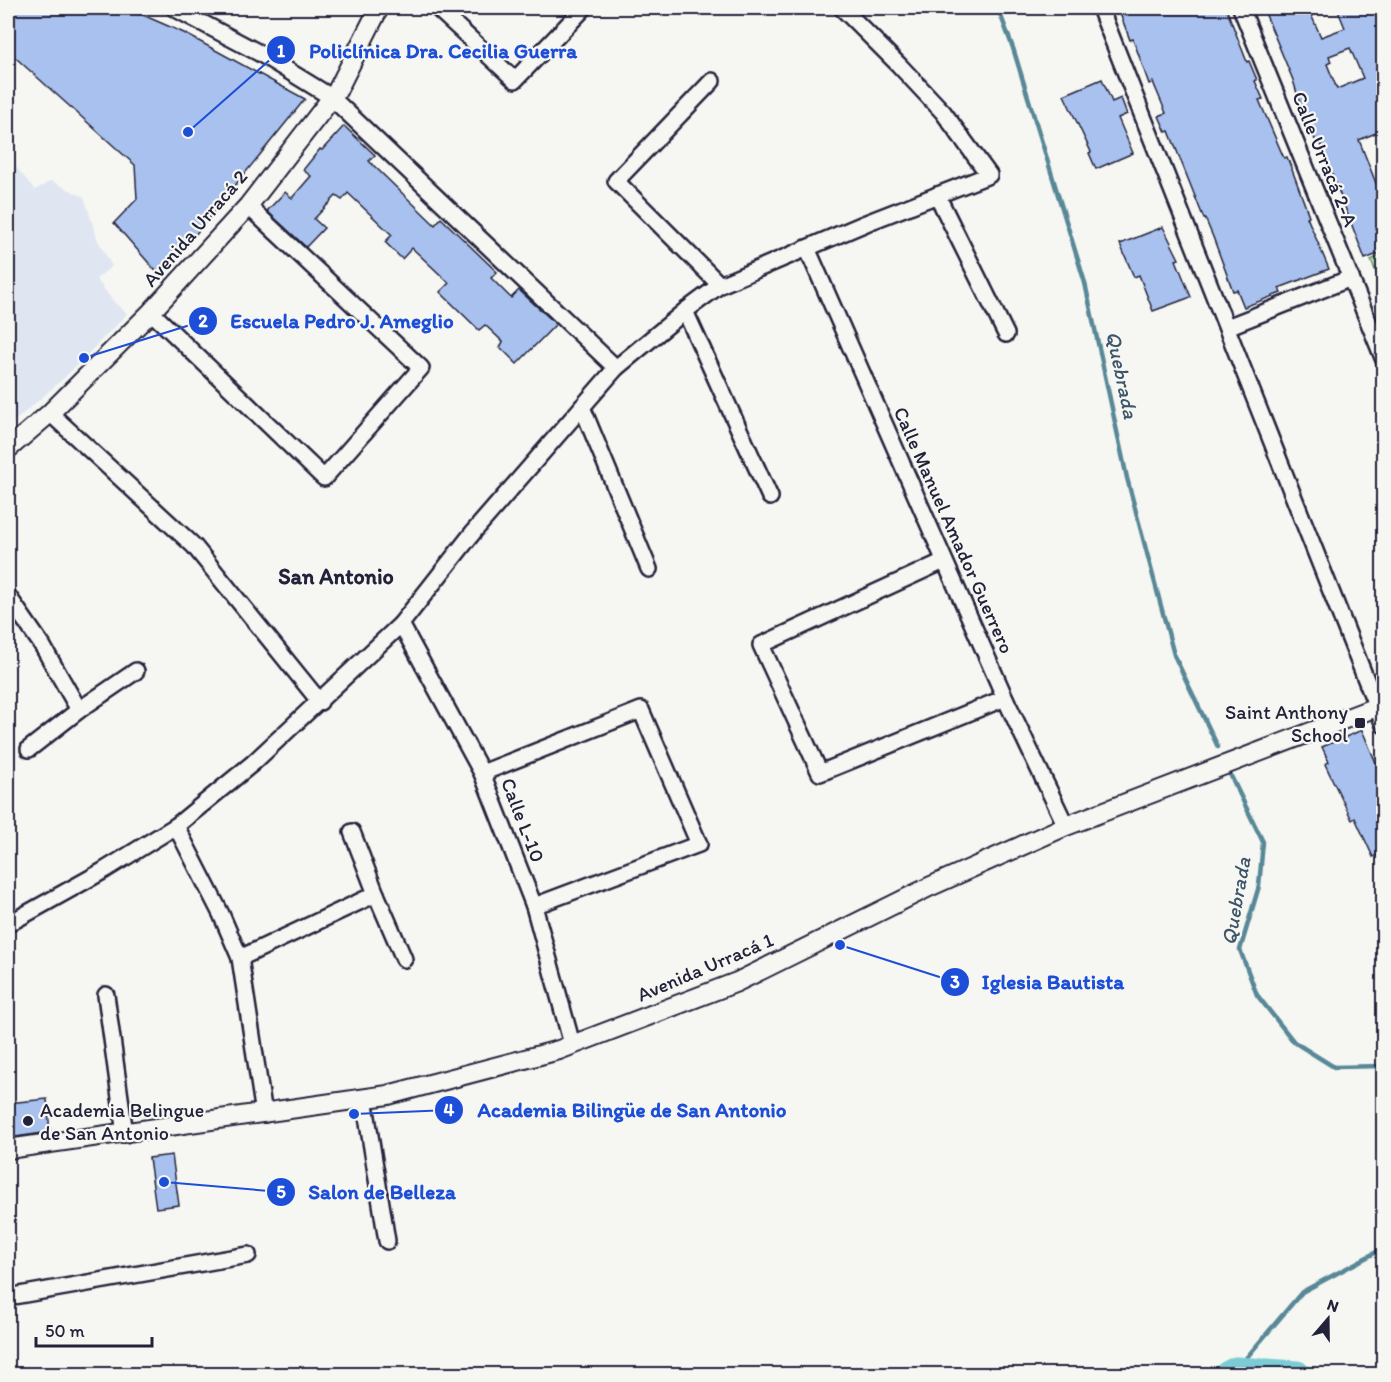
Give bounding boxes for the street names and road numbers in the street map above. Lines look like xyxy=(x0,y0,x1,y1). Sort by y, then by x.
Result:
street label: Calle Urracá 2-A xyxy=(1287,88,1363,230)
street label: Avenida Urracá 2 xyxy=(138,164,253,291)
street label: Calle Manuel Amador Guerrero xyxy=(889,403,1019,657)
street label: Calle L-10 xyxy=(496,774,550,866)
street label: Avenida Urracá 1 xyxy=(633,928,777,1006)

